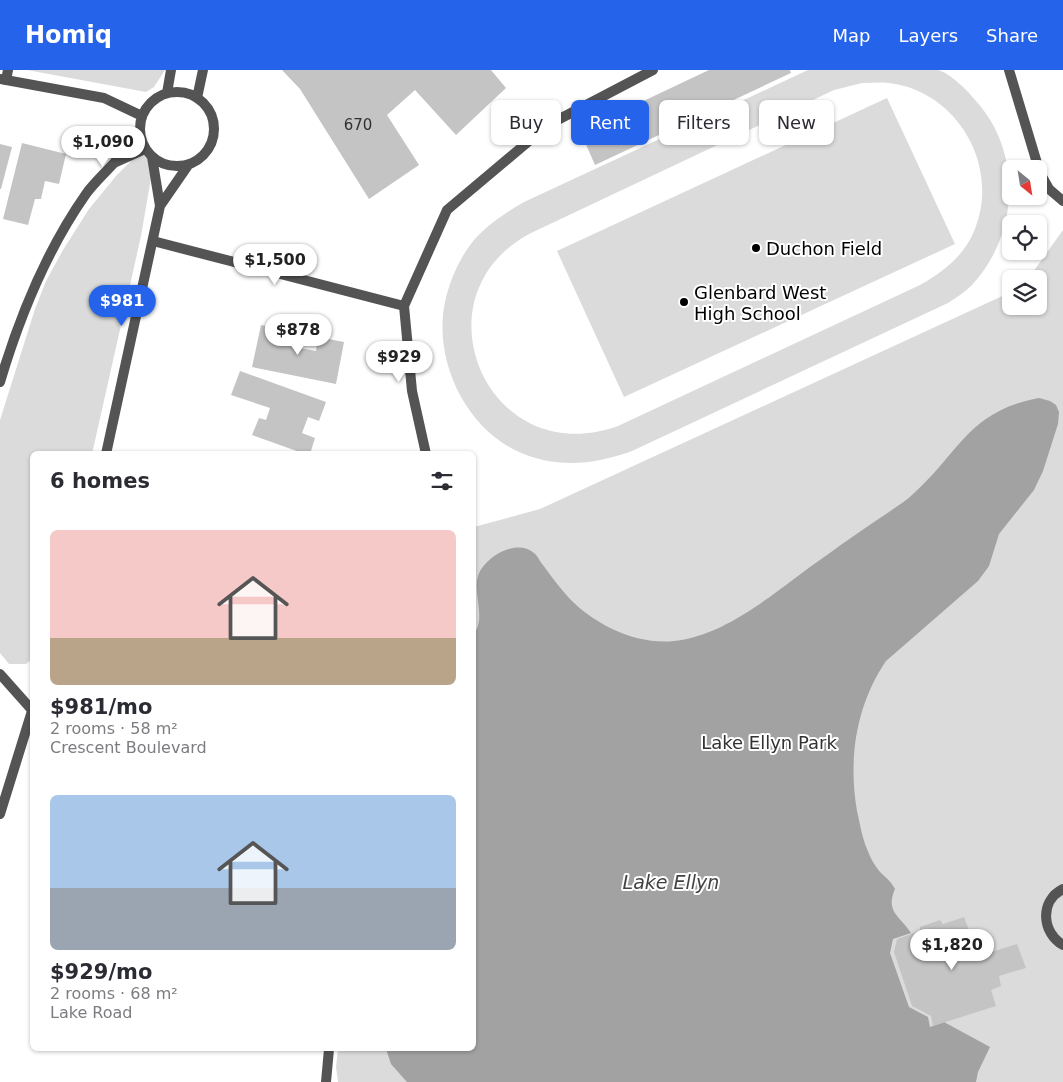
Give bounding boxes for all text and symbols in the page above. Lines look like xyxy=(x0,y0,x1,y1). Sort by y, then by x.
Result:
text: Homiq xyxy=(25,21,112,49)
text: Map xyxy=(832,25,870,46)
text: Layers xyxy=(898,25,958,46)
text: Share xyxy=(986,25,1038,46)
chip: Buy xyxy=(491,100,561,145)
chip: Rent xyxy=(571,100,649,145)
chip: Filters xyxy=(659,100,749,145)
chip: New xyxy=(759,100,834,145)
house number: 670 xyxy=(344,116,372,134)
pin: $1,090 xyxy=(62,126,144,168)
text: $1,090 xyxy=(72,132,134,151)
north arrow xyxy=(1002,160,1048,205)
map controls xyxy=(1002,160,1047,315)
button: locate xyxy=(1002,215,1047,260)
place label: Duchon Field xyxy=(766,238,882,259)
marker: Duchon Field xyxy=(750,242,762,254)
pin: $1,500 xyxy=(234,244,316,286)
text: $1,500 xyxy=(244,250,306,269)
button: layers xyxy=(1002,270,1047,315)
place label: Glenbard West High School xyxy=(694,282,826,324)
pin: $981 xyxy=(92,284,152,327)
text: $981 xyxy=(100,291,144,310)
marker: Glenbard West High School xyxy=(678,296,690,308)
pin: $878 xyxy=(268,314,328,356)
text: $878 xyxy=(276,320,320,339)
pin: $929 xyxy=(369,340,429,383)
text: $929 xyxy=(377,347,421,366)
icon: filters xyxy=(428,467,456,495)
text: 6 homes xyxy=(50,469,150,493)
icon: home xyxy=(208,563,298,653)
text: $981/mo xyxy=(50,695,152,719)
text: 2 rooms · 58 m² xyxy=(50,719,178,738)
park label: Lake Ellyn Park xyxy=(701,732,837,753)
text: Crescent Boulevard xyxy=(50,738,207,757)
icon: home xyxy=(208,828,298,918)
water label: Lake Ellyn xyxy=(623,871,719,893)
pin: $1,820 xyxy=(911,928,993,971)
text: $1,820 xyxy=(921,935,983,954)
text: $929/mo xyxy=(50,960,152,984)
text: 2 rooms · 68 m² xyxy=(50,984,178,1003)
text: Lake Road xyxy=(50,1003,133,1022)

